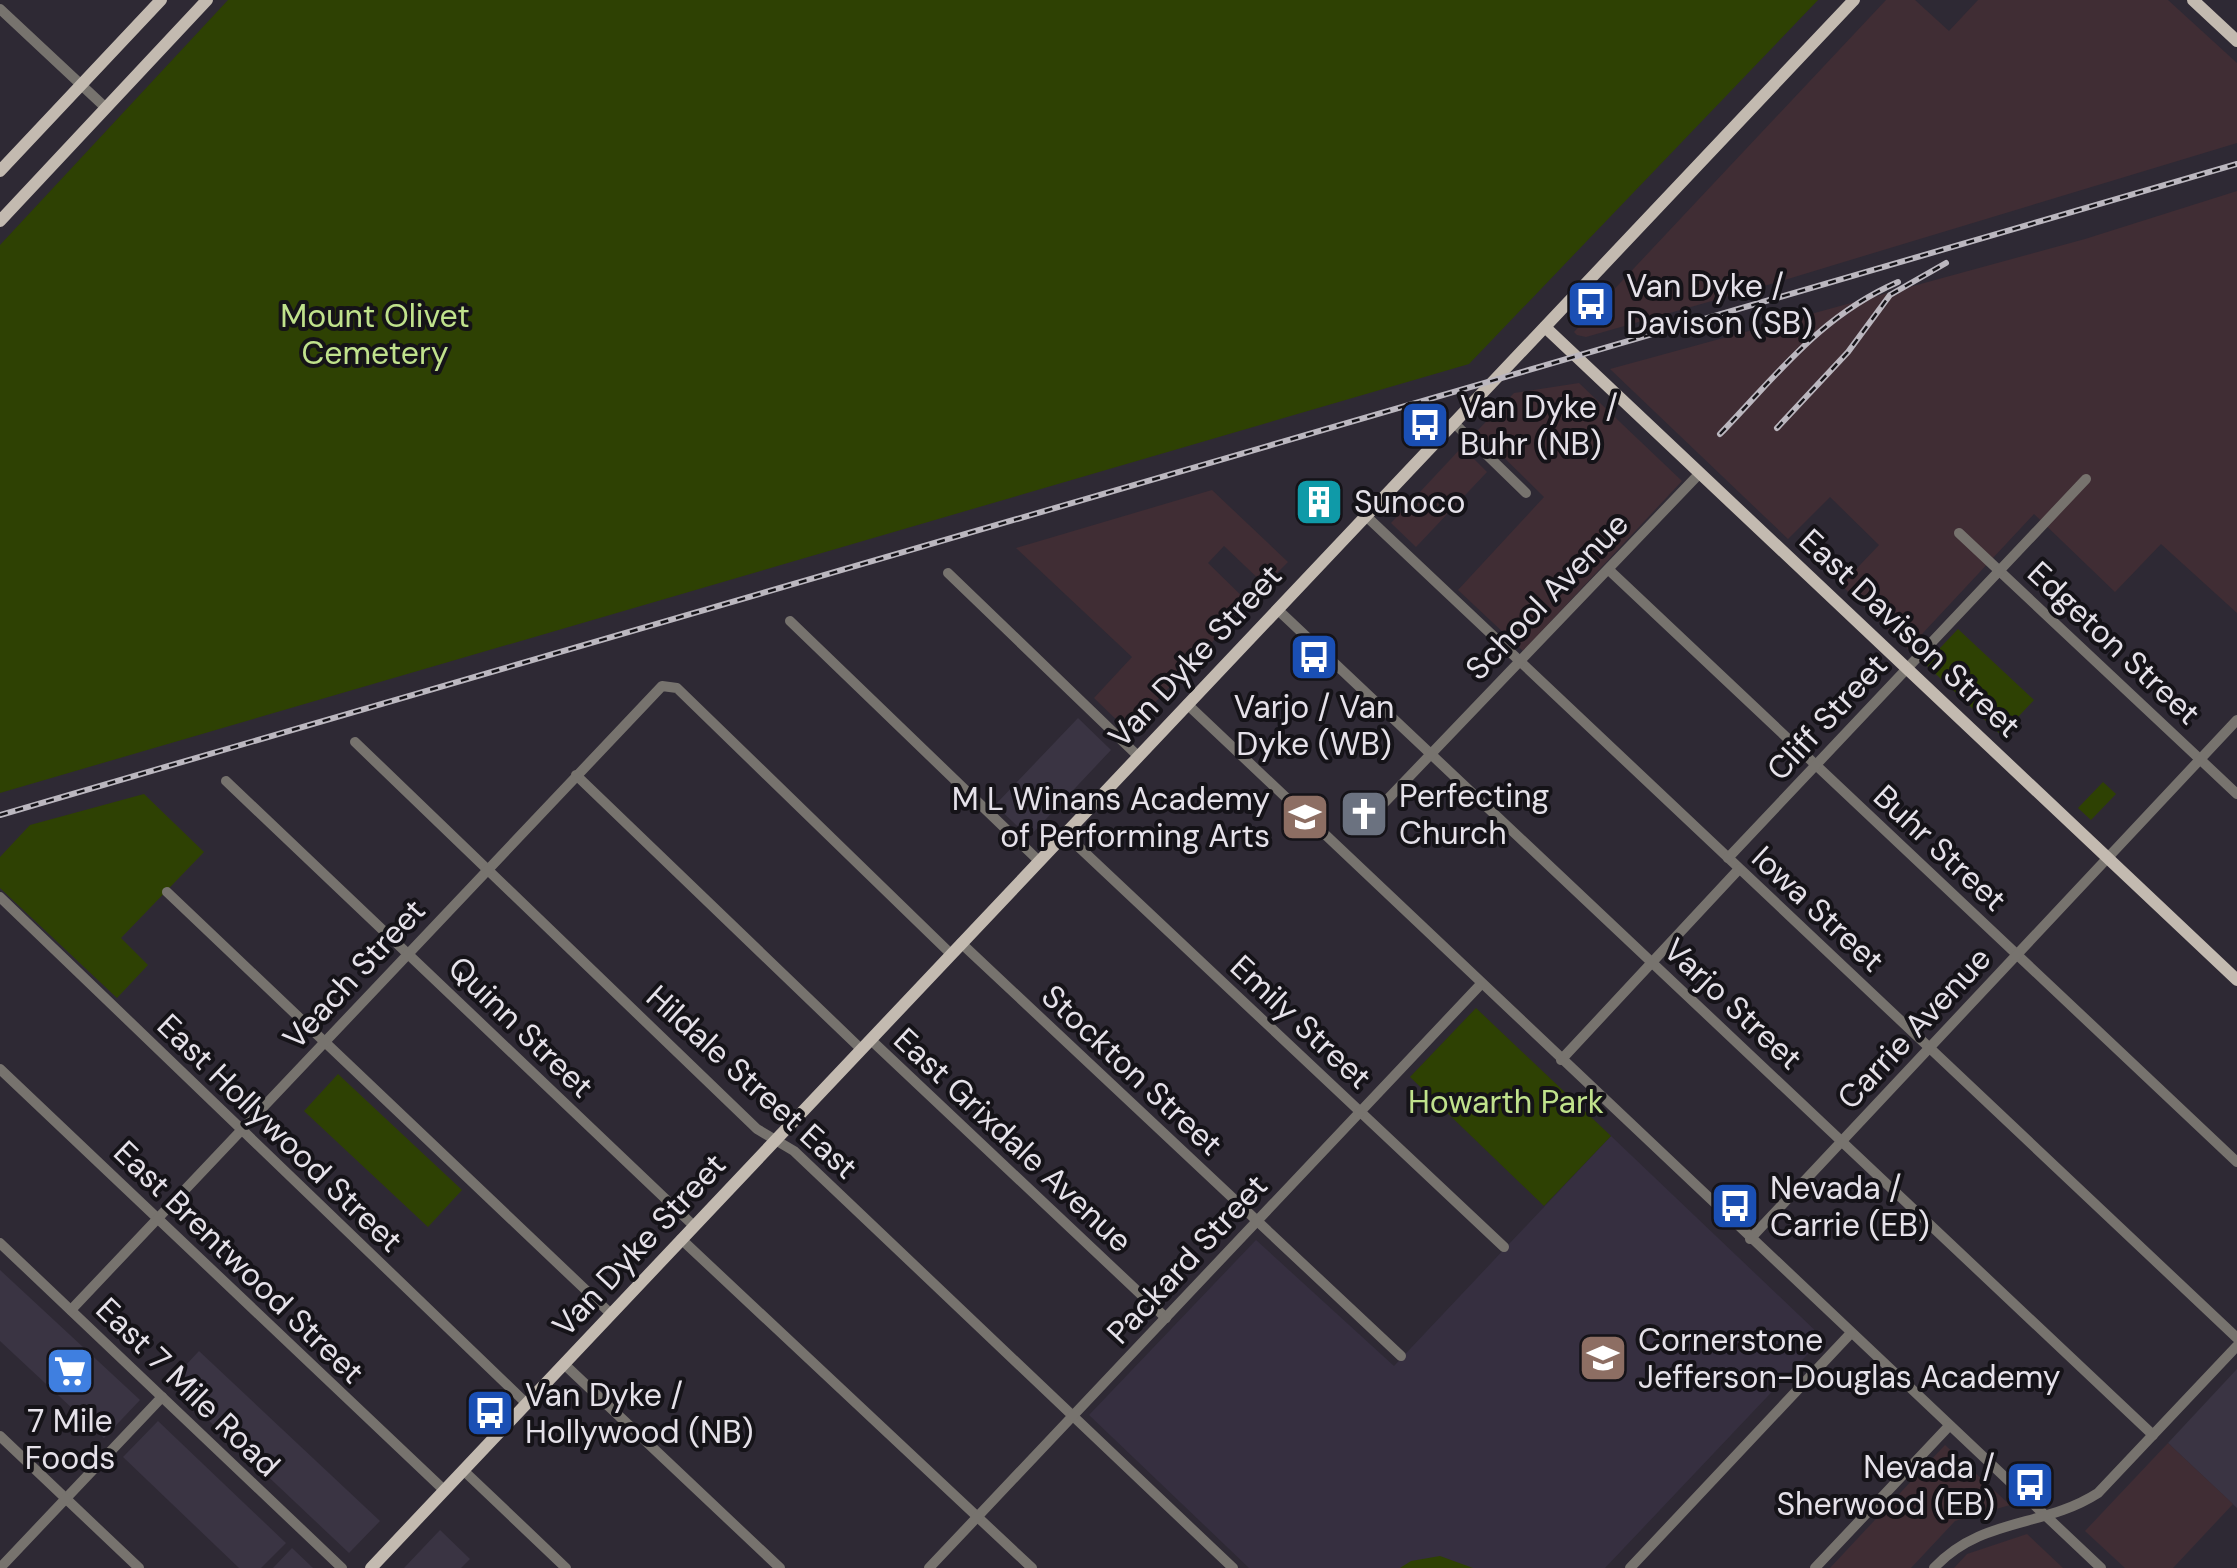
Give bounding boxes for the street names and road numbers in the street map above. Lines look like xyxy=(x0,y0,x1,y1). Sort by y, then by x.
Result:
street label: School Avenue xyxy=(1456,503,1638,689)
street label: East Davison Street xyxy=(1790,519,2030,747)
street label: Edgeton Street xyxy=(2019,552,2209,734)
street label: Van Dyke Street xyxy=(1099,555,1291,757)
street label: Cliff Street xyxy=(1758,645,1896,789)
street label: Buhr Street xyxy=(1865,776,2015,920)
street label: Iowa Street xyxy=(1743,837,1893,981)
street label: Veach Street xyxy=(274,890,434,1058)
street label: Varjo Street xyxy=(1655,929,1811,1079)
street label: Carrie Avenue xyxy=(1828,938,2000,1118)
street label: Emily Street xyxy=(1221,946,1381,1098)
street label: Quinn Street xyxy=(439,947,603,1107)
street label: Stockton Street xyxy=(1033,975,1231,1165)
street label: Hildale Street East xyxy=(637,976,867,1188)
street label: East Hollywood Street xyxy=(148,1005,412,1261)
street label: East Grixdale Avenue xyxy=(885,1019,1141,1261)
street label: East Brentwood Street xyxy=(105,1131,373,1393)
street label: Van Dyke Street xyxy=(543,1144,735,1346)
street label: Packard Street xyxy=(1097,1165,1277,1353)
street label: East 7 Mile Road xyxy=(87,1288,289,1486)

